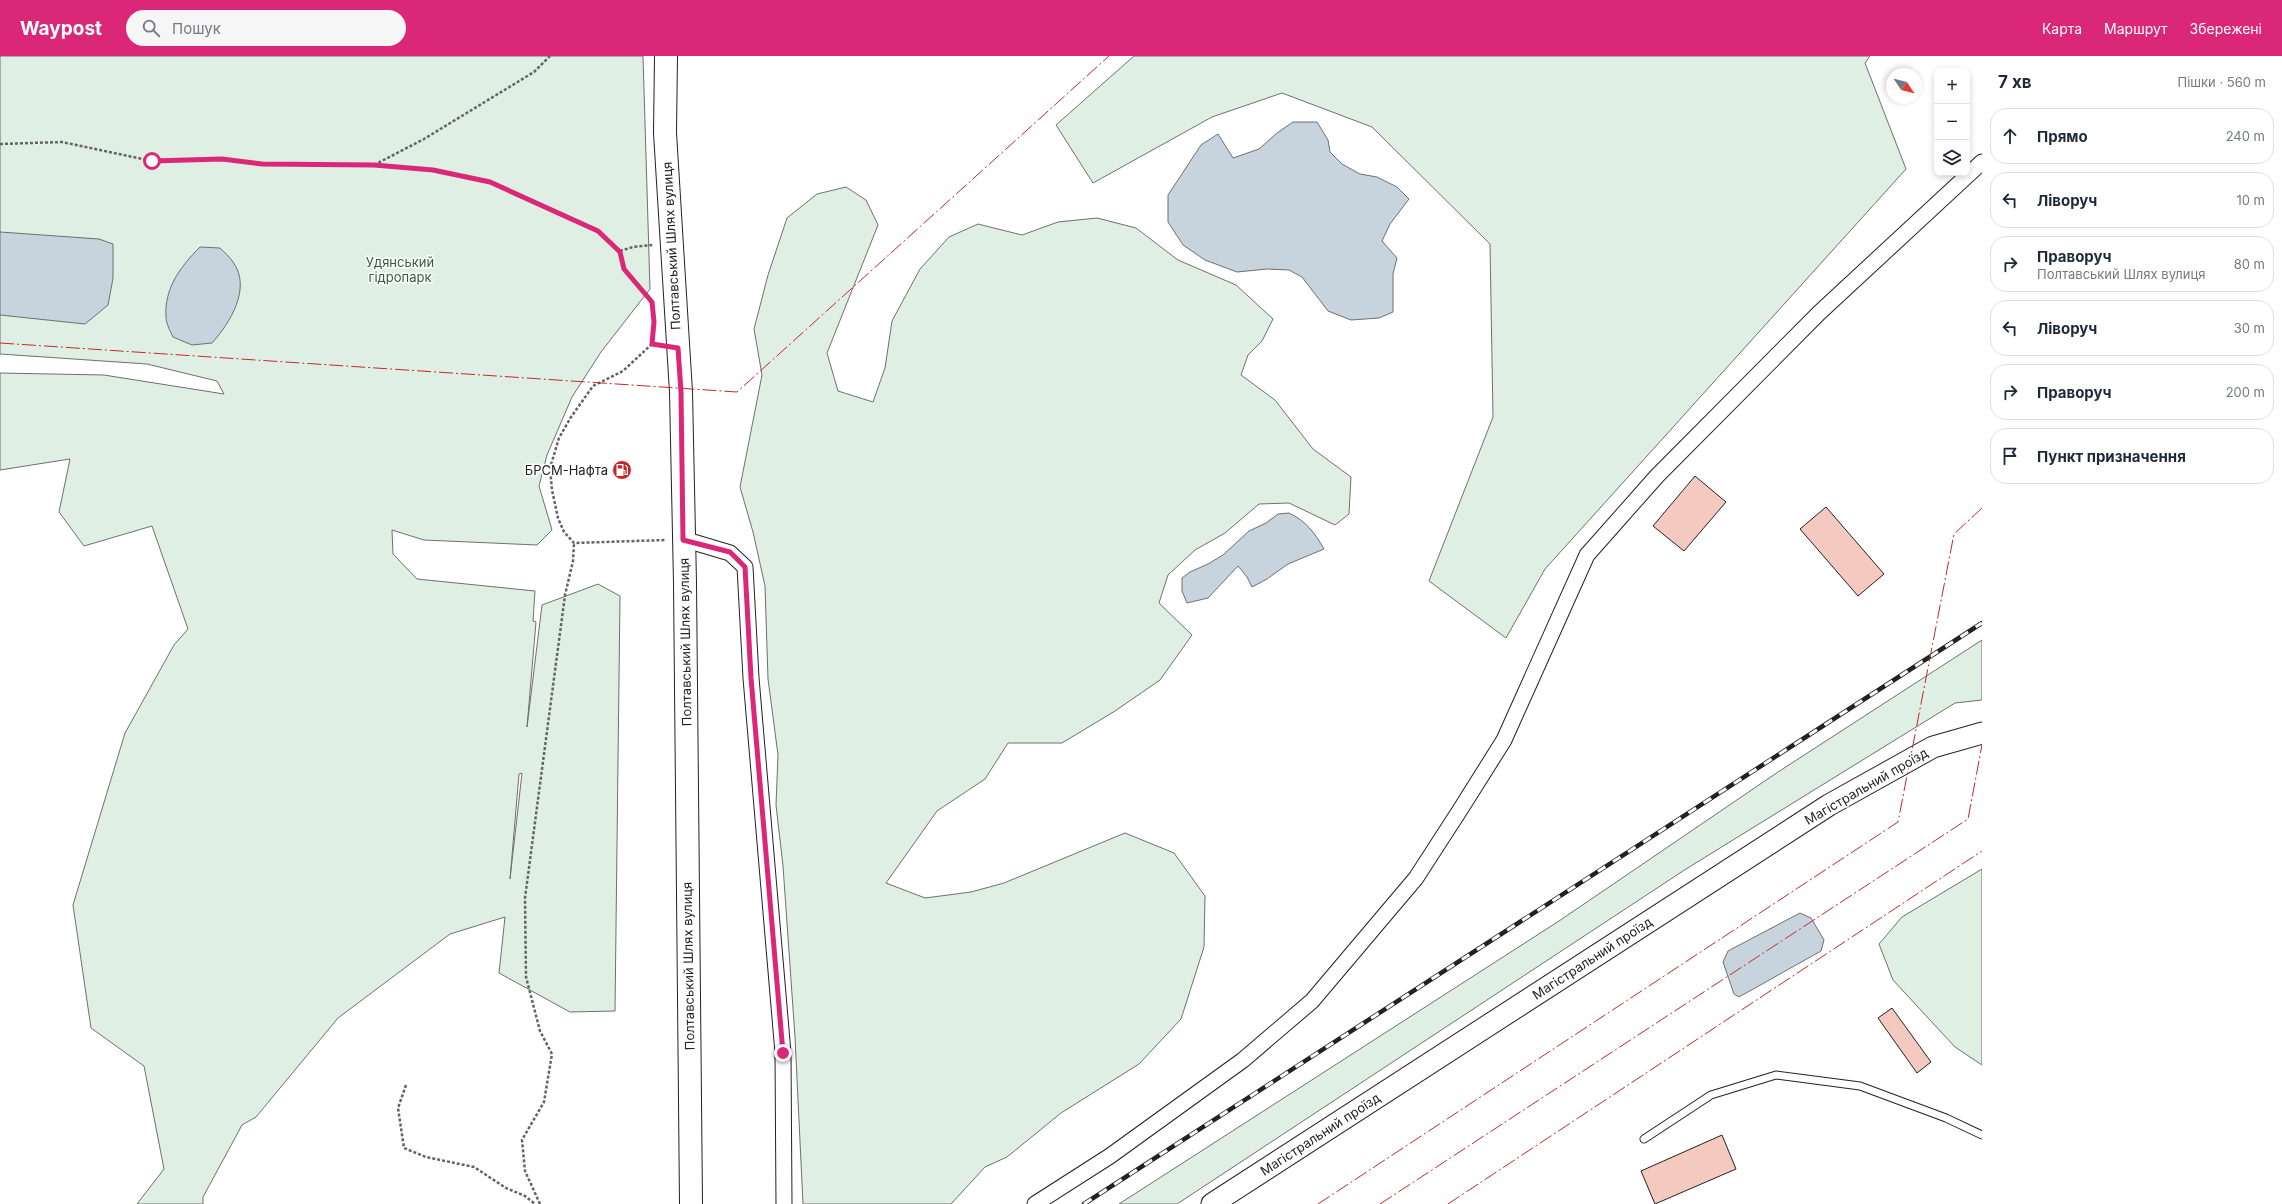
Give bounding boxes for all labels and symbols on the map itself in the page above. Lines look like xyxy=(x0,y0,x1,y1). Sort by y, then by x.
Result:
north arrow xyxy=(1886,68,1922,104)
route start xyxy=(143,152,161,170)
street label: Полтавський Шлях вулиця xyxy=(659,161,683,331)
park label: Удянський гідропарк xyxy=(366,254,434,285)
fuel station icon: БРСМ-Нафта xyxy=(611,459,633,481)
place label: БРСМ-Нафта xyxy=(525,462,608,478)
street label: Полтавський Шлях вулиця xyxy=(676,558,694,726)
street label: Магістральний проїзд xyxy=(1801,744,1931,828)
street label: Полтавський Шлях вулиця xyxy=(679,882,697,1050)
street label: Магістральний проїзд xyxy=(1529,913,1655,1003)
route end xyxy=(774,1044,792,1062)
street label: Магістральний проїзд xyxy=(1257,1089,1383,1179)

